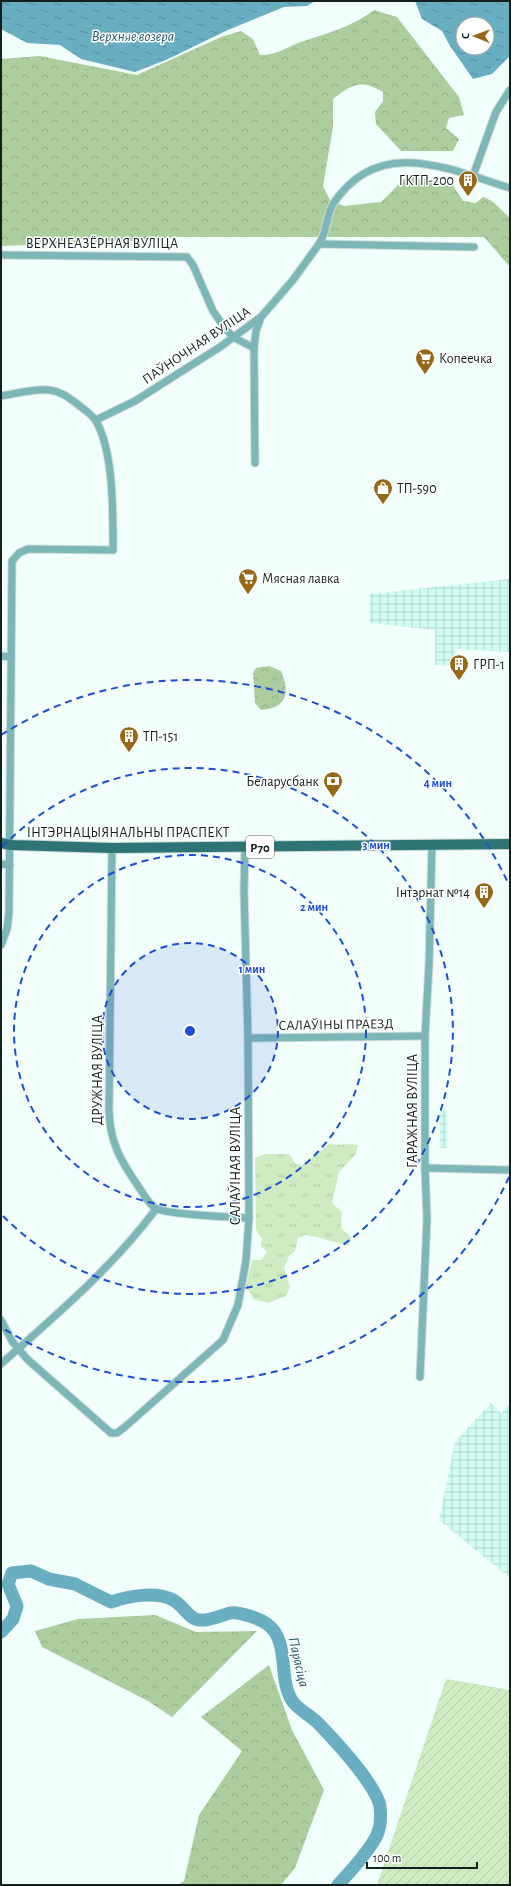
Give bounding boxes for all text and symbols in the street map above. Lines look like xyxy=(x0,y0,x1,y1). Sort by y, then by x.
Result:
north arrow xyxy=(455,16,495,56)
water label: Верхняе возера xyxy=(92,29,174,44)
text: С xyxy=(460,33,471,39)
building icon: ГКТП-200 xyxy=(457,169,479,197)
place label: ГКТП-200 xyxy=(399,174,454,188)
street label: ВЕРХНЕАЗЁРНАЯ ВУЛІЦА xyxy=(26,235,178,251)
street label: ПАЎНОЧНАЯ ВУЛІЦА xyxy=(139,303,253,387)
supermarket icon: Копеечка xyxy=(414,347,436,375)
place label: Копеечка xyxy=(439,352,493,366)
shop icon: ТП-590 xyxy=(372,477,394,505)
place label: ТП-590 xyxy=(397,482,437,496)
supermarket icon: Мясная лавка xyxy=(237,567,259,595)
place label: Мясная лавка xyxy=(262,572,340,586)
building icon: ГРП-1 xyxy=(448,653,470,681)
place label: ГРП-1 xyxy=(473,658,505,672)
building icon: ТП-151 xyxy=(118,725,140,753)
place label: ТП-151 xyxy=(143,730,178,744)
bank icon: Беларусбанк xyxy=(322,770,344,798)
place label: Беларусбанк xyxy=(246,775,320,789)
text: 4 мин xyxy=(424,777,452,789)
street label: ІНТЭРНАЦЫЯНАЛЬНЫ ПРАСПЕКТ xyxy=(27,826,230,840)
road number: Р70 xyxy=(246,836,274,858)
text: 3 мин xyxy=(362,839,390,851)
building icon: Інтэрнат №14 xyxy=(473,881,495,909)
place label: Інтэрнат №14 xyxy=(396,886,470,900)
text: 2 мин xyxy=(300,901,328,913)
text: 1 мин xyxy=(239,963,265,975)
street label: ДРУЖНАЯ ВУЛІЦА xyxy=(91,1015,105,1125)
street label: САЛАЎІНЫ ПРАЕЗД xyxy=(278,1015,394,1033)
centre of rings xyxy=(183,1024,197,1038)
street label: ГАРАЖНАЯ ВУЛІЦА xyxy=(406,1054,420,1168)
street label: САЛАЎІНАЯ ВУЛІЦА xyxy=(227,1107,243,1225)
water label: Парасіца xyxy=(285,1636,312,1689)
scale bar xyxy=(367,1844,477,1870)
text: 100 m xyxy=(373,1852,401,1864)

